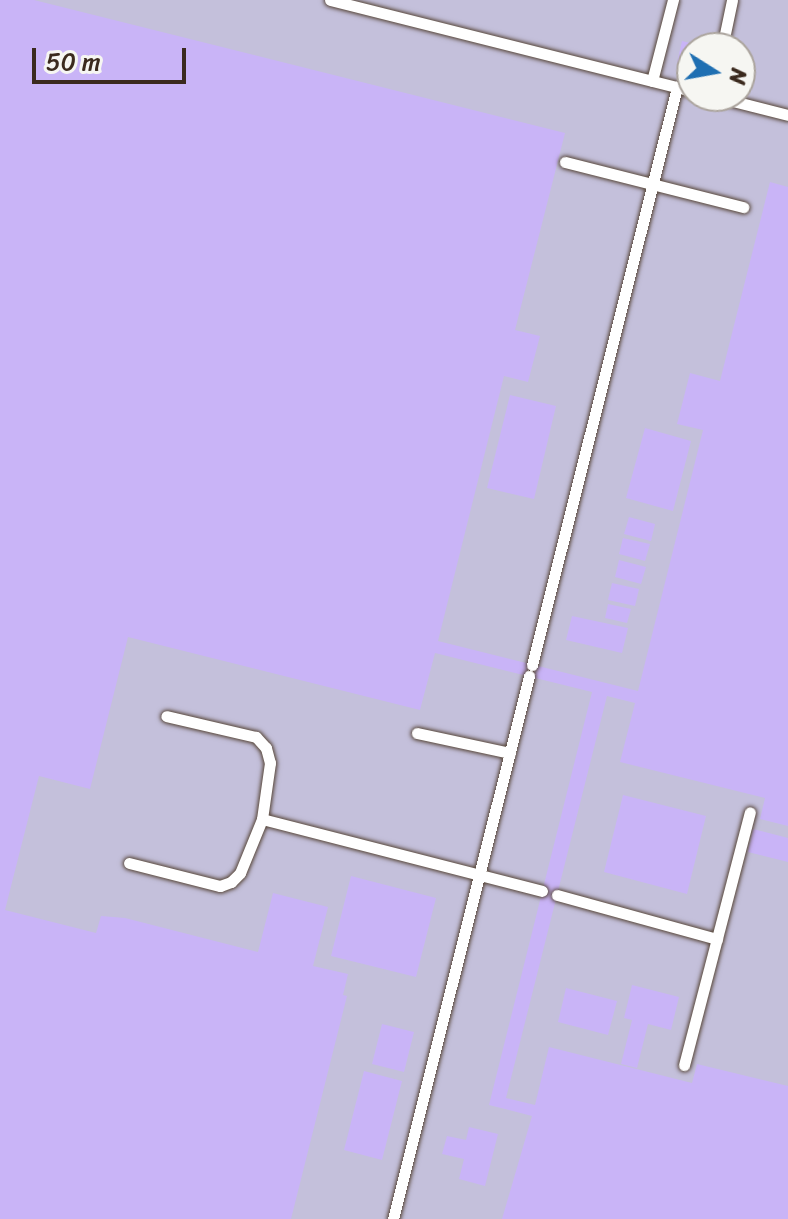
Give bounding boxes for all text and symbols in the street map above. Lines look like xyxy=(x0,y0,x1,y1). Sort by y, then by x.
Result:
scale bar xyxy=(36,32,190,82)
north arrow xyxy=(676,32,756,112)
text: 50 m xyxy=(46,41,101,83)
text: N xyxy=(717,65,759,87)

